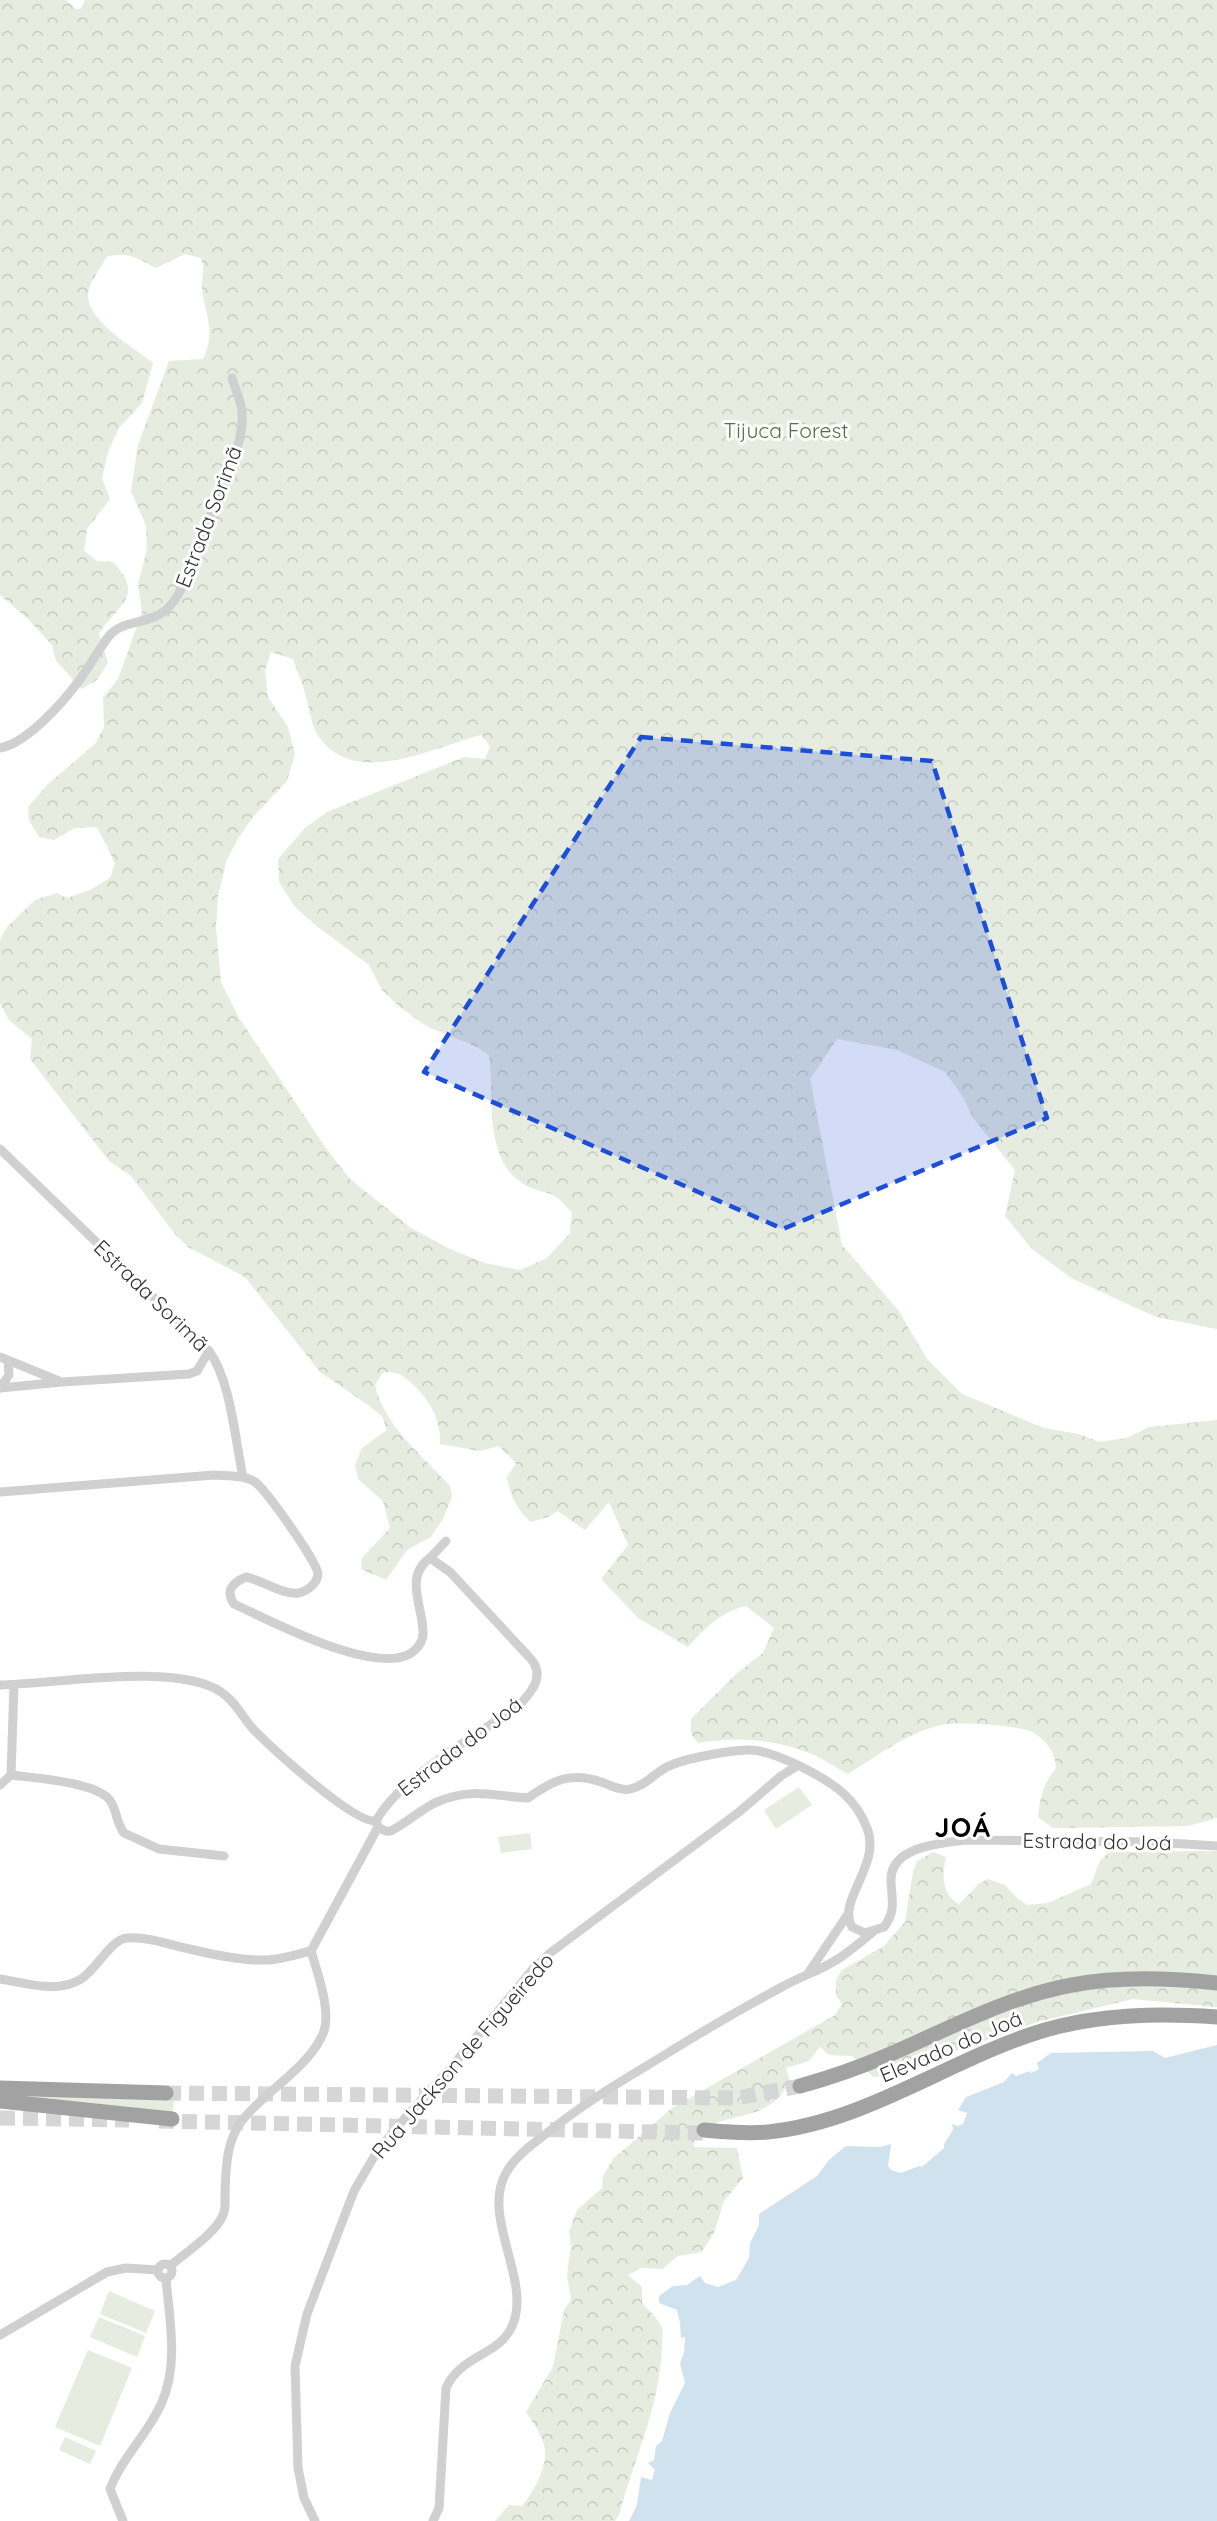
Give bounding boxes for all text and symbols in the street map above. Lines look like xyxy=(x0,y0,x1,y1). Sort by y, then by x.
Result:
park label: Tijuca Forest xyxy=(724,417,848,443)
street label: Estrada Sorimã xyxy=(169,442,247,591)
street label: Estrada Sorimã xyxy=(89,1234,215,1357)
street label: Estrada do Joá xyxy=(392,1691,527,1801)
district label: JOÁ xyxy=(934,1810,992,1844)
street label: Estrada do Joá xyxy=(1022,1827,1172,1855)
street label: Rua Jackson de Figueiredo xyxy=(366,1947,559,2164)
street label: Elevado do Joá xyxy=(876,2004,1026,2088)

